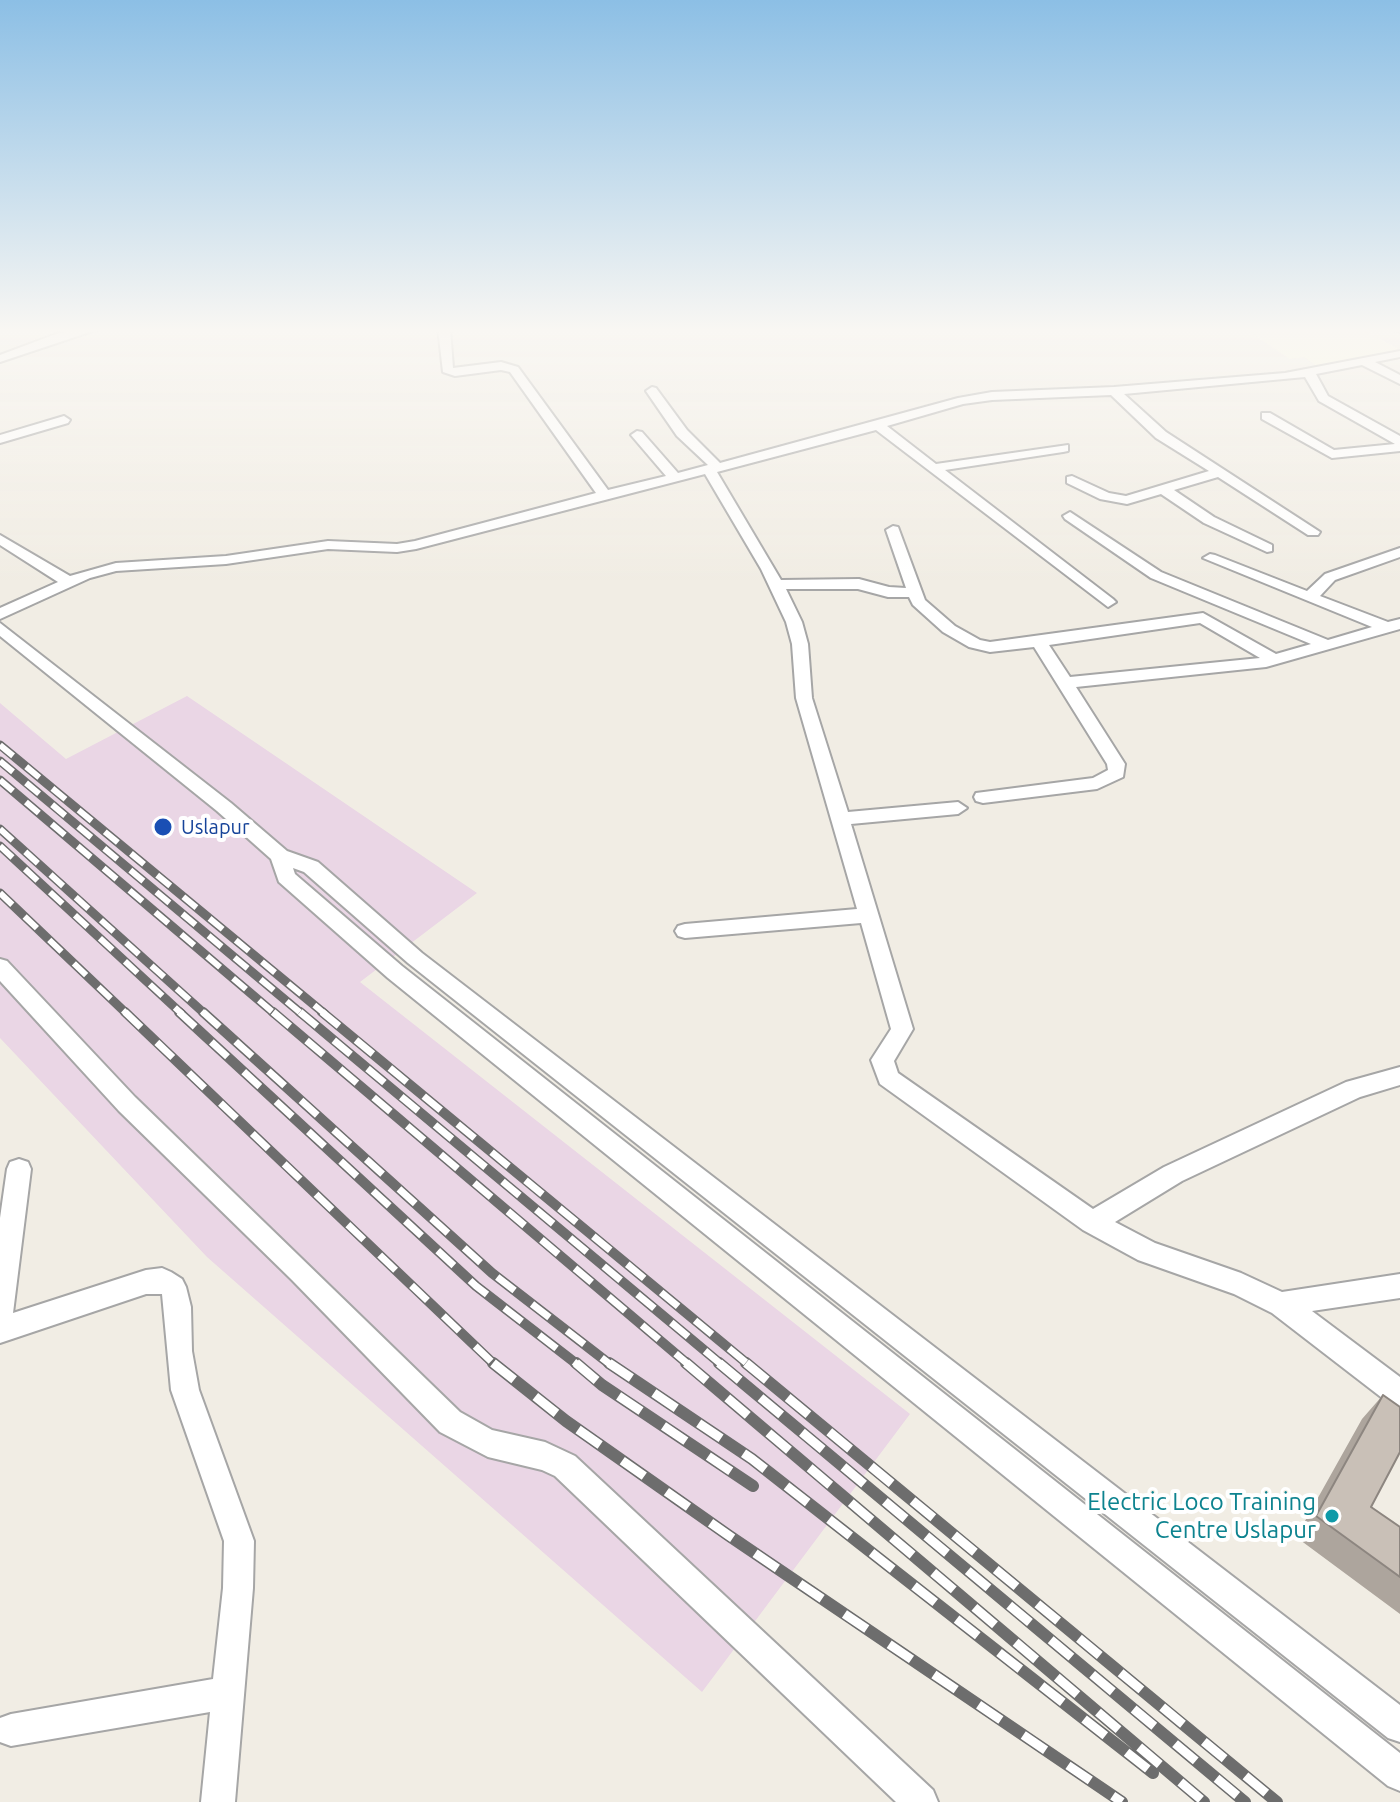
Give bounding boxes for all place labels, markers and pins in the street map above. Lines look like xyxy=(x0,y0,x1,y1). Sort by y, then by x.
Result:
place label: Uslapur xyxy=(181,815,250,839)
marker: Uslapur xyxy=(152,816,174,838)
place label: Electric Loco Training Centre Uslapur xyxy=(1087,1488,1316,1544)
marker: Electric Loco Training Centre Uslapur xyxy=(1323,1507,1341,1525)

